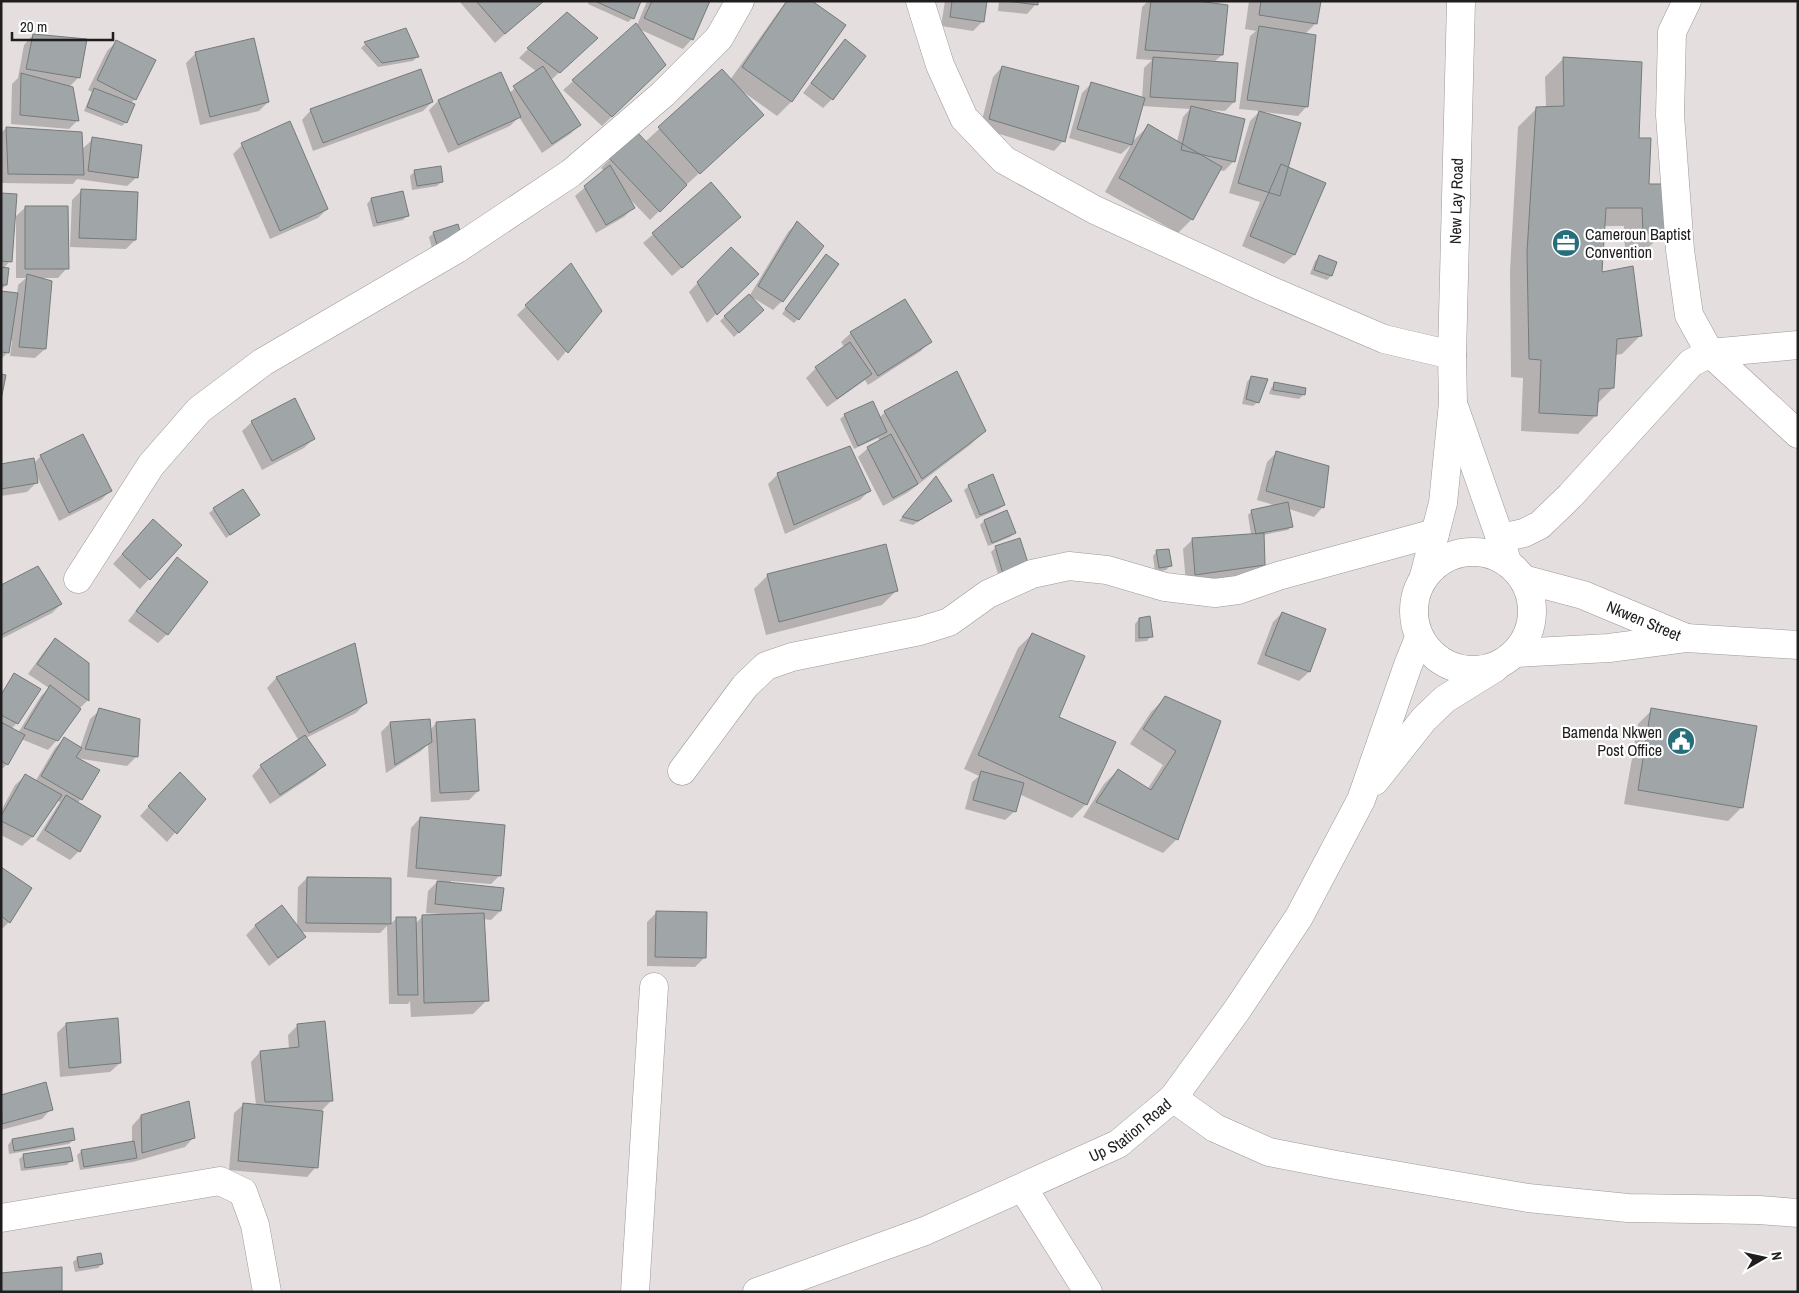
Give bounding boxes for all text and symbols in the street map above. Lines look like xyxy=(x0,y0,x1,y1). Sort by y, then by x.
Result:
scale bar xyxy=(12,10,114,42)
text: 20 m xyxy=(20,16,47,37)
street label: New Lay Road xyxy=(1444,158,1468,244)
place label: Cameroun Baptist Convention xyxy=(1585,223,1691,263)
office icon: Cameroun Baptist Convention xyxy=(1551,228,1581,258)
street label: Nkwen Street xyxy=(1603,595,1685,646)
place label: Bamenda Nkwen Post Office xyxy=(1562,721,1662,761)
public building icon: Bamenda Nkwen Post Office xyxy=(1666,726,1696,756)
street label: Up Station Road xyxy=(1085,1093,1176,1167)
north arrow xyxy=(1739,1233,1789,1283)
text: N xyxy=(1767,1250,1786,1261)

